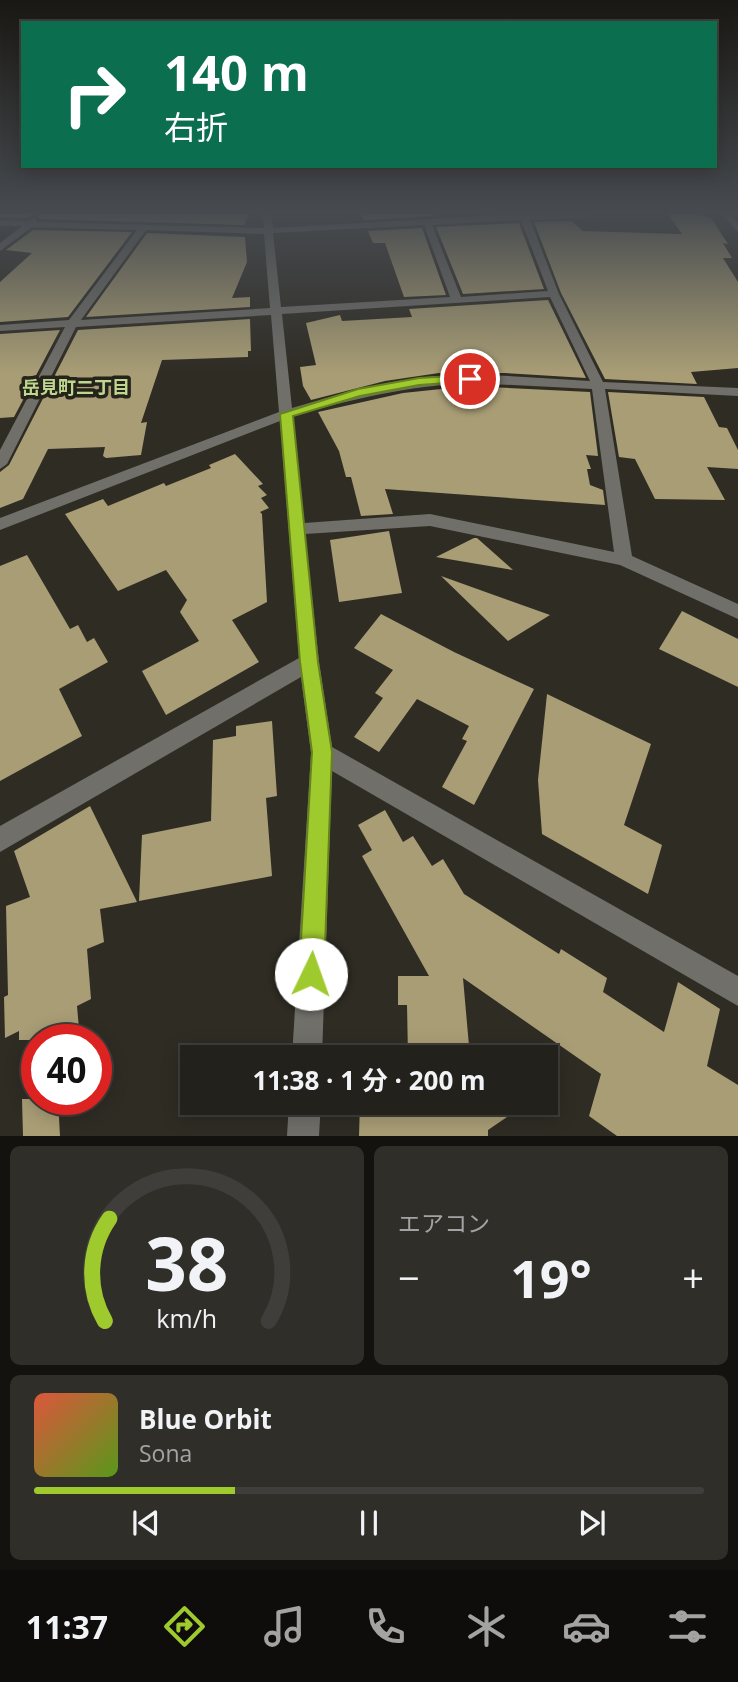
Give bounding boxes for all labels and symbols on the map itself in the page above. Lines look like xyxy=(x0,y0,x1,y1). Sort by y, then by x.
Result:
pin xyxy=(440,349,500,409)
district label: 岳見町二丁目 xyxy=(22,375,130,399)
position arrow xyxy=(274,937,348,1011)
speed limit sign: 40 xyxy=(21,1024,112,1115)

